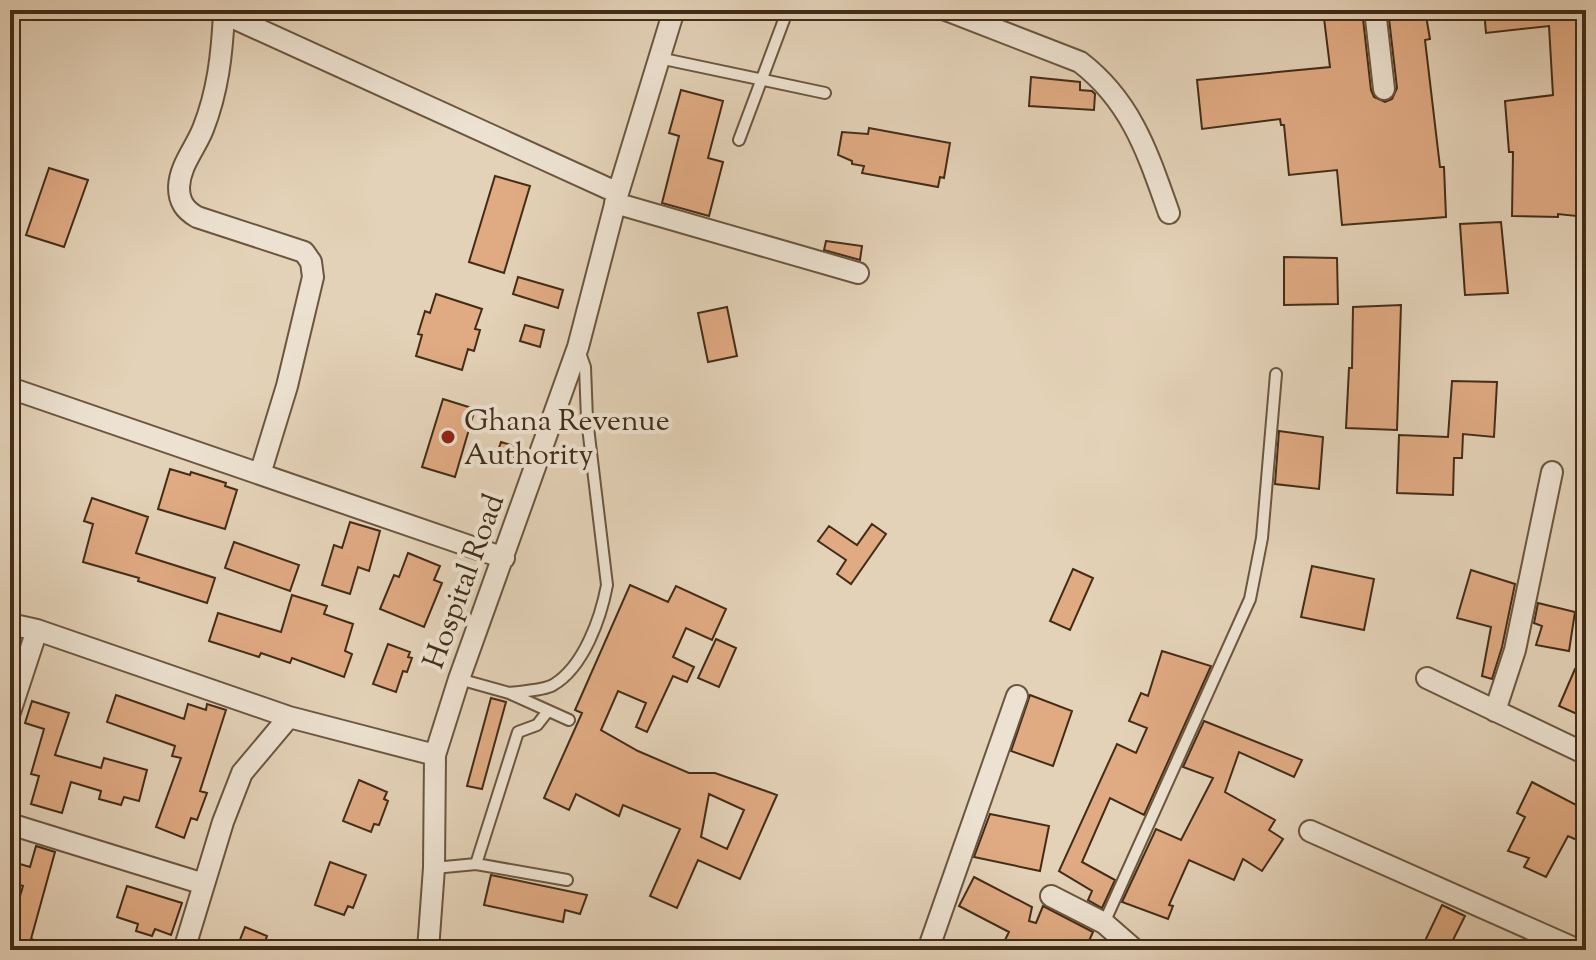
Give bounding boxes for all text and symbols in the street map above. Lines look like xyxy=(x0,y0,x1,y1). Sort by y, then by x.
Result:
place label: Ghana Revenue Authority xyxy=(464,401,670,478)
marker: Ghana Revenue Authority xyxy=(439,428,457,446)
street label: Hospital Road xyxy=(414,488,517,675)

